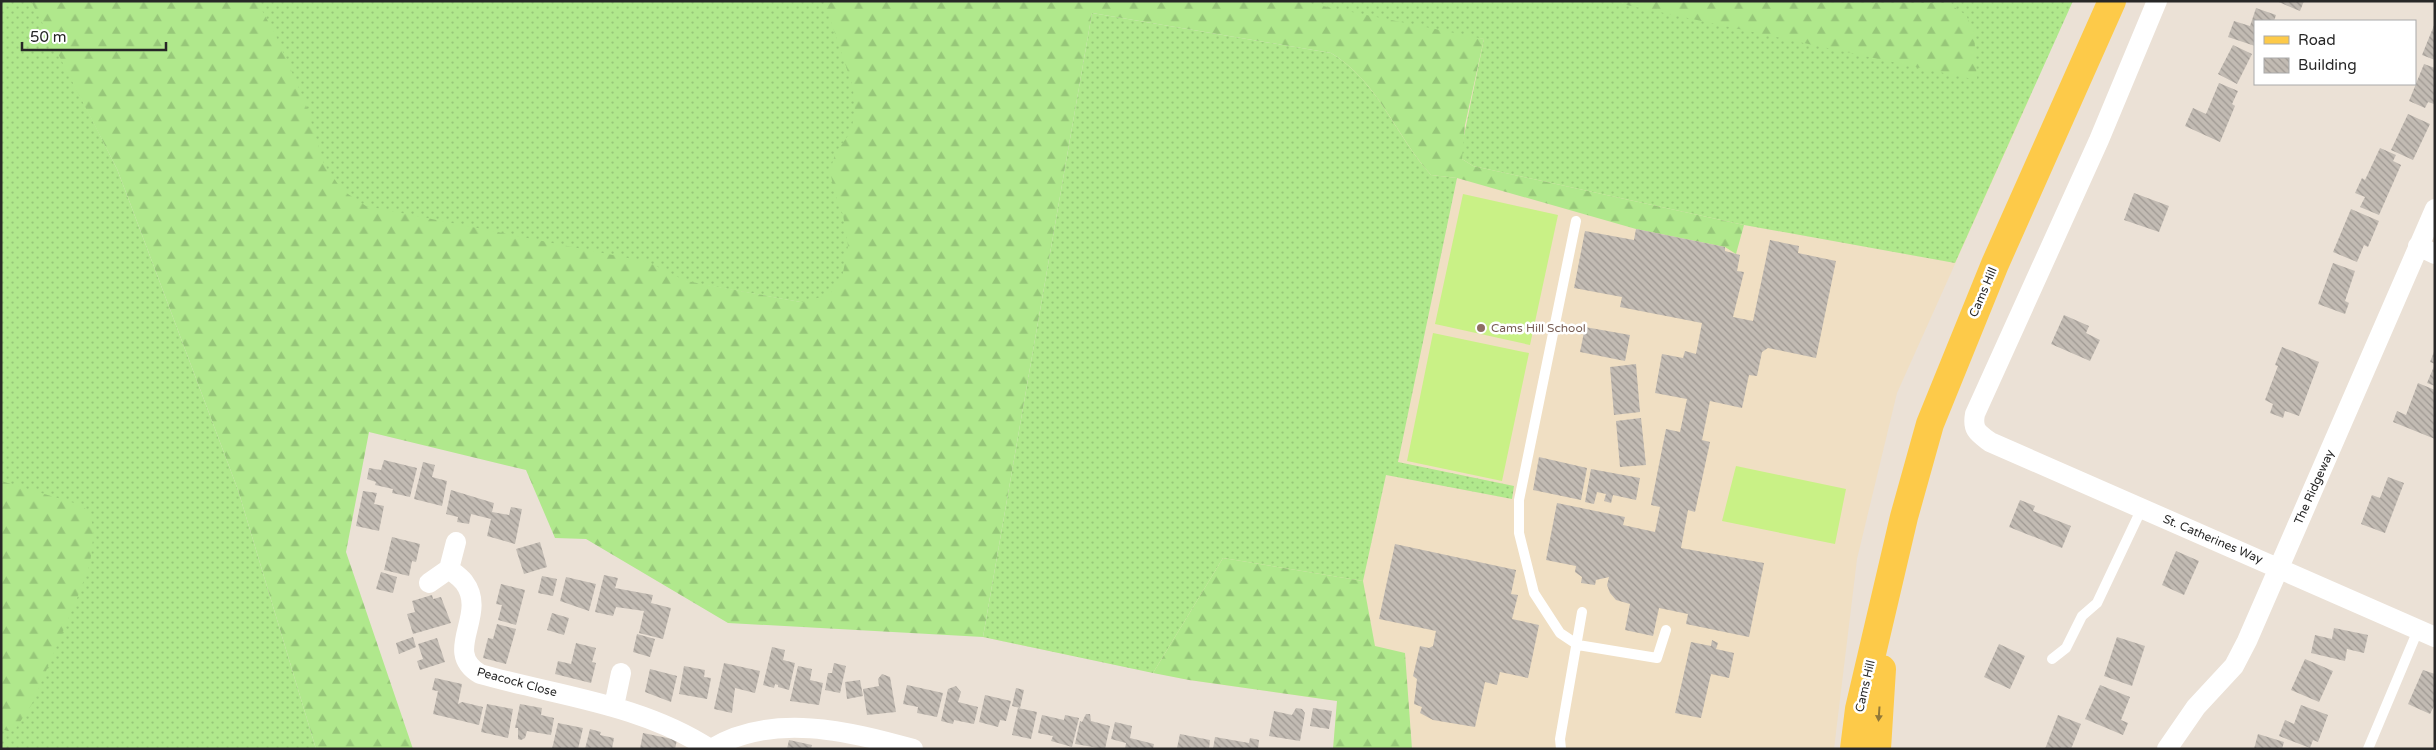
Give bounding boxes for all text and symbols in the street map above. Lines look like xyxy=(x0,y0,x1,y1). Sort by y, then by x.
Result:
scale bar xyxy=(22,20,166,52)
legend xyxy=(2254,20,2416,85)
text: 50 m xyxy=(30,28,67,46)
text: Road xyxy=(2298,31,2336,49)
text: Building xyxy=(2298,56,2357,74)
street label: Cams Hill xyxy=(1966,265,2000,319)
place label: Cams Hill School xyxy=(1491,321,1586,335)
marker: Cams Hill School xyxy=(1475,322,1487,334)
street label: The Ridgeway xyxy=(2291,447,2337,527)
street label: St. Catherines Way xyxy=(2161,512,2265,567)
street label: Cams Hill xyxy=(1852,659,1878,713)
street label: Peacock Close xyxy=(475,665,559,699)
one-way arrow xyxy=(1875,706,1883,722)

